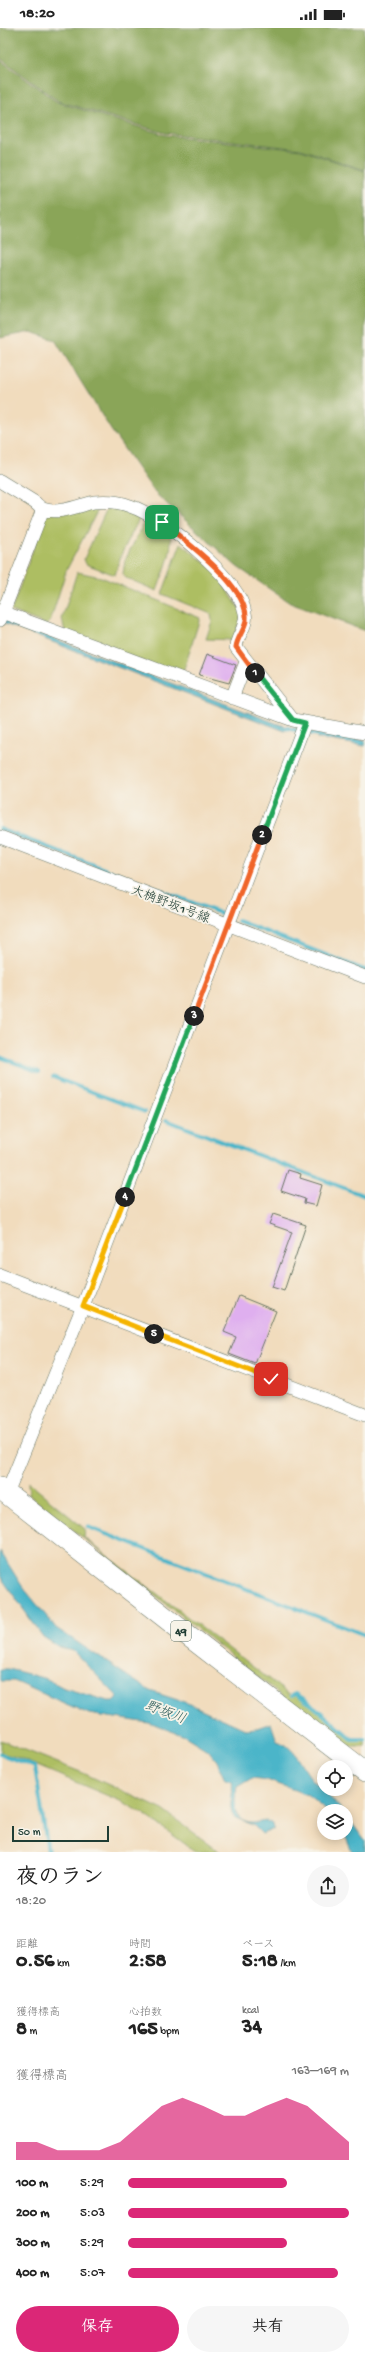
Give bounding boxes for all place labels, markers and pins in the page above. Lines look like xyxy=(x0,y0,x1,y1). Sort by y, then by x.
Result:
pin xyxy=(145,505,179,539)
pin: 1 xyxy=(245,663,265,683)
pin: 2 xyxy=(252,825,272,845)
pin: 3 xyxy=(184,1006,204,1026)
pin: 4 xyxy=(115,1187,135,1207)
pin: 5 xyxy=(144,1324,164,1344)
pin xyxy=(254,1362,288,1396)

